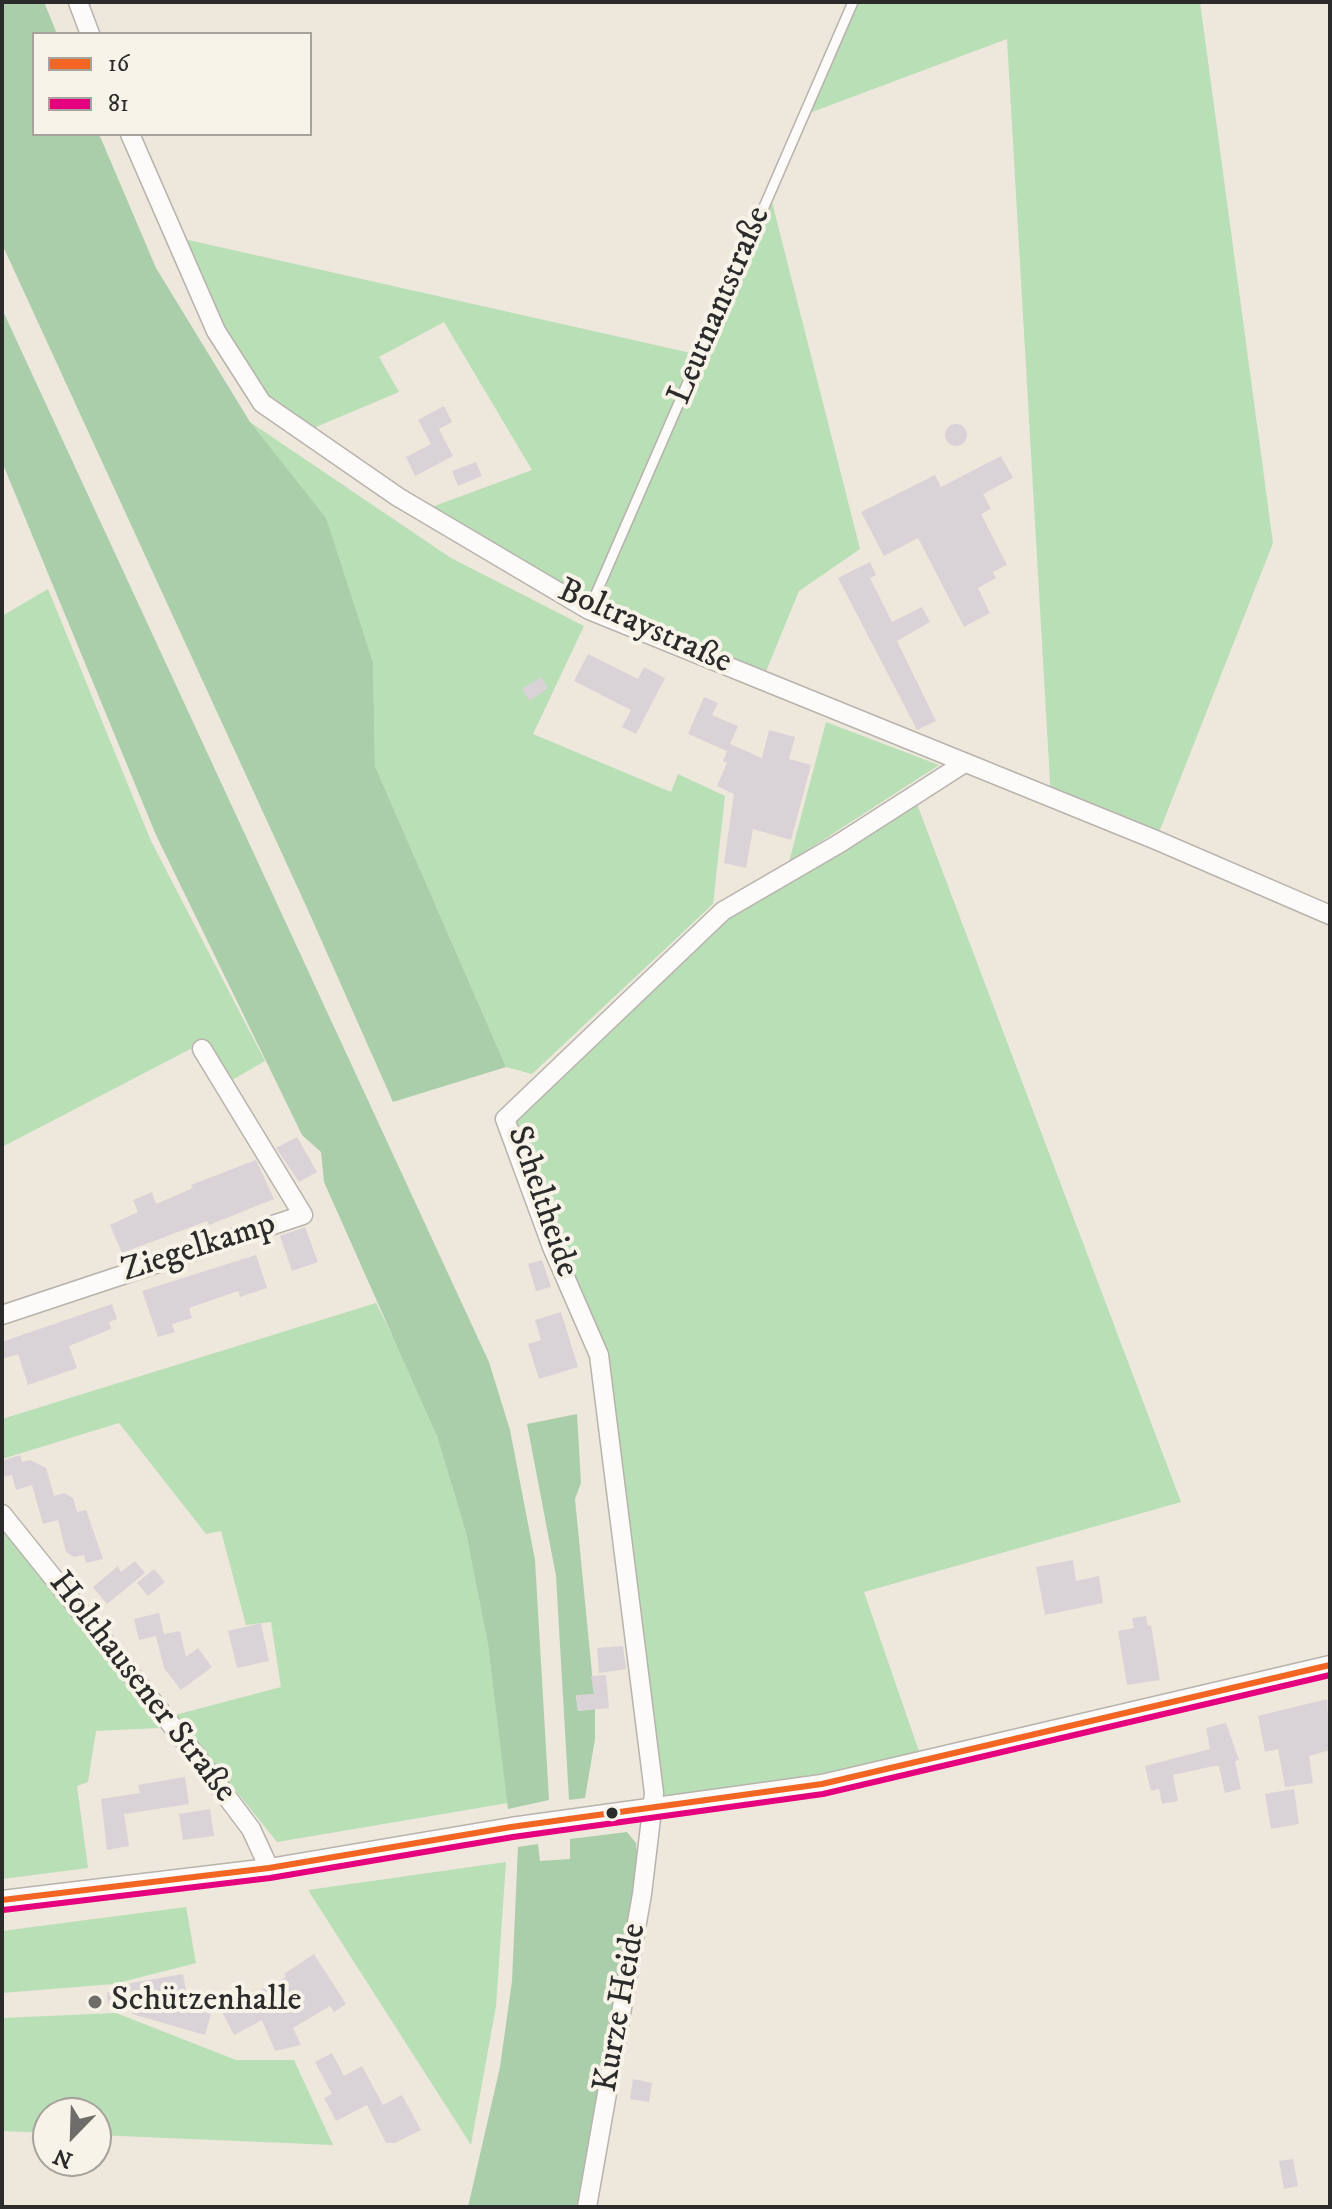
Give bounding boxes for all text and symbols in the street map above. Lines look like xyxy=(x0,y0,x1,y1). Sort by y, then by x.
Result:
legend xyxy=(32,32,312,136)
text: 16 xyxy=(108,49,129,79)
text: 81 xyxy=(108,89,129,119)
street label: Leutnantstraße xyxy=(661,201,781,411)
street label: Boltraystraße xyxy=(551,572,737,684)
street label: Scheltheide xyxy=(496,1121,586,1283)
street label: Ziegelkamp xyxy=(117,1205,281,1293)
street label: Holthausener Straße xyxy=(38,1564,244,1812)
unlabelled marker xyxy=(604,1805,620,1821)
street label: Kurze Heide xyxy=(587,1920,657,2096)
place label: Schützenhalle xyxy=(111,1982,302,2022)
marker: Schützenhalle xyxy=(86,1993,104,2011)
north arrow xyxy=(32,2097,112,2177)
text: N xyxy=(50,2142,77,2174)

